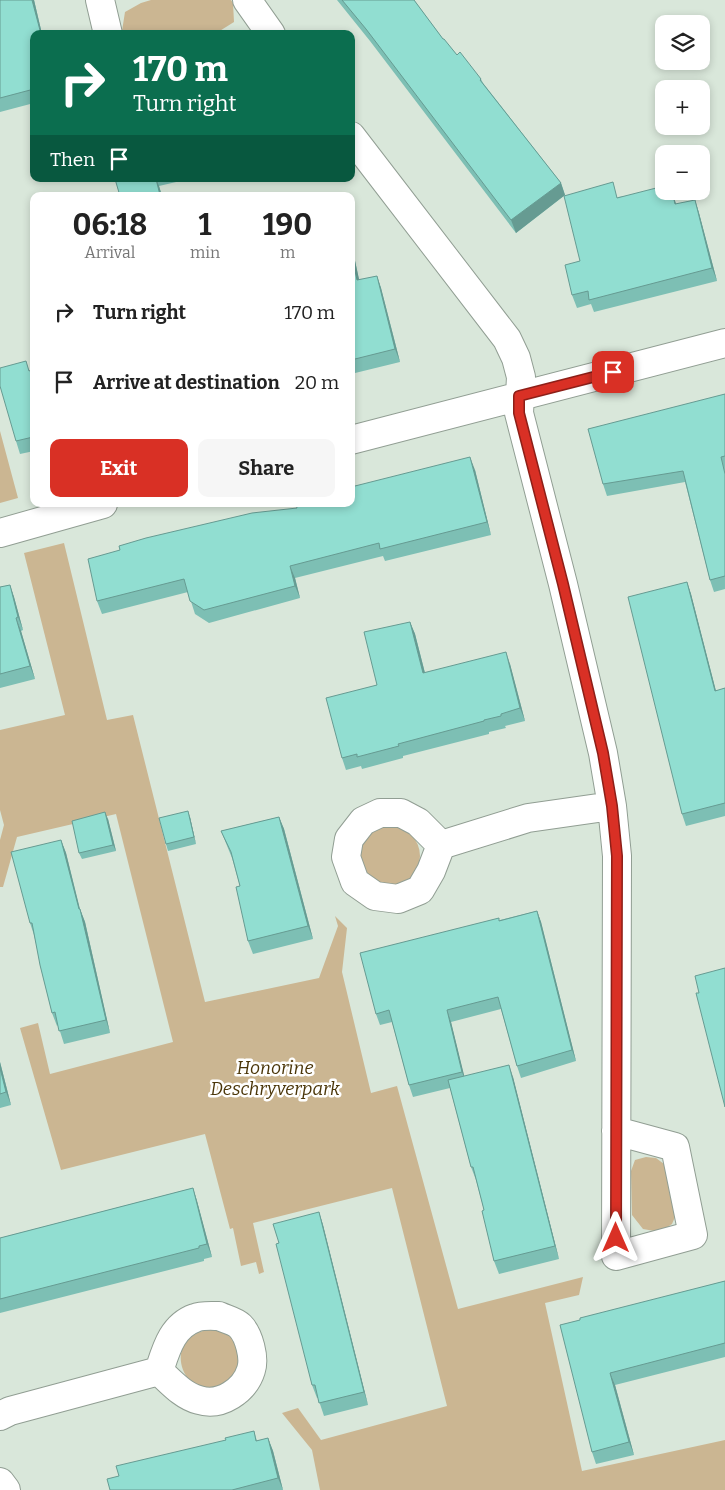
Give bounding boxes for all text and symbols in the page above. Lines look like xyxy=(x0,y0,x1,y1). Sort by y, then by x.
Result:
map controls xyxy=(655,15,710,200)
button: layers xyxy=(655,15,710,70)
text: 170 m xyxy=(133,48,228,90)
icon: right xyxy=(50,50,115,115)
button: + xyxy=(655,80,710,135)
text: Turn right xyxy=(133,90,236,117)
icon: arrive xyxy=(105,145,133,173)
button: − xyxy=(655,145,710,200)
text: Then xyxy=(50,148,95,171)
text: 06:18 xyxy=(73,207,147,243)
text: 1 xyxy=(199,207,211,243)
text: 190 xyxy=(263,207,312,243)
text: Arrival xyxy=(85,243,135,262)
text: min xyxy=(190,243,220,262)
text: m xyxy=(280,243,295,262)
icon: right xyxy=(50,298,78,326)
text: Turn right xyxy=(93,301,186,324)
text: 170 m xyxy=(284,301,335,324)
pin xyxy=(592,351,634,393)
icon: arrive xyxy=(599,358,627,386)
icon: arrive xyxy=(50,368,78,396)
text: Arrive at destination xyxy=(93,371,280,394)
text: 20 m xyxy=(295,371,339,394)
button: Exit xyxy=(50,439,188,497)
button: Share xyxy=(198,439,335,497)
park label: Honorine Deschryverpark xyxy=(210,1057,340,1100)
position arrow xyxy=(589,1211,641,1263)

